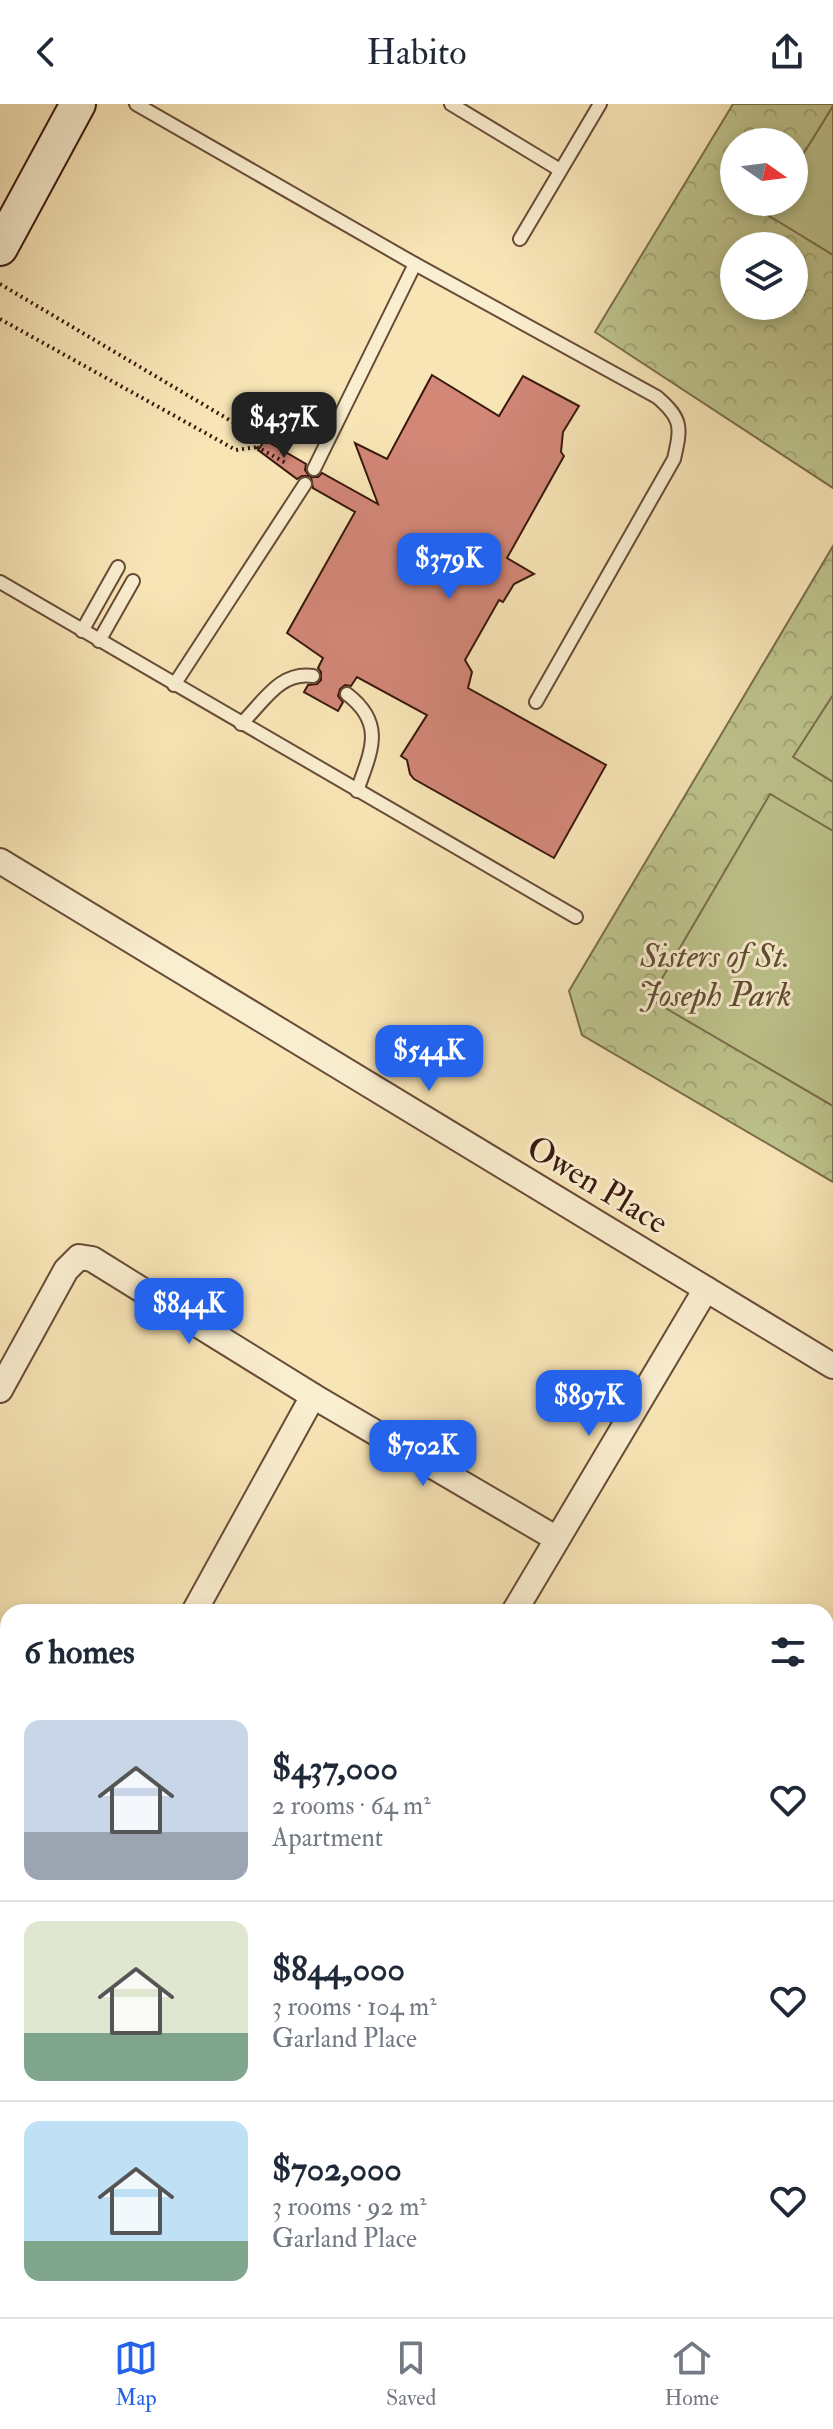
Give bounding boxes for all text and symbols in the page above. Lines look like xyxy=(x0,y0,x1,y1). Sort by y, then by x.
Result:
icon: back xyxy=(24,30,68,74)
text: Habito xyxy=(366,30,467,75)
icon: share xyxy=(765,30,809,74)
north arrow xyxy=(720,128,808,216)
map controls xyxy=(720,128,808,320)
button: layers xyxy=(720,232,808,320)
pin: $437K xyxy=(228,392,340,460)
text: $437K xyxy=(250,402,318,434)
pin: $379K xyxy=(393,533,505,601)
text: $379K xyxy=(415,543,483,575)
park label: Sisters of St. Joseph Park xyxy=(638,935,792,1017)
pin: $544K xyxy=(373,1025,485,1093)
text: $544K xyxy=(393,1035,465,1067)
street label: Owen Place xyxy=(519,1126,676,1244)
pin: $844K xyxy=(133,1278,245,1346)
text: $844K xyxy=(152,1288,226,1320)
pin: $897K xyxy=(533,1370,645,1438)
text: $897K xyxy=(554,1380,624,1412)
pin: $702K xyxy=(367,1420,479,1488)
text: $702K xyxy=(387,1430,459,1462)
icon: filters xyxy=(766,1630,810,1674)
text: 6 homes xyxy=(24,1631,135,1674)
text: $437,000 xyxy=(272,1747,398,1790)
icon: home xyxy=(88,1752,184,1848)
icon: heart xyxy=(766,1778,810,1822)
text: 2 rooms · 64 m² xyxy=(272,1790,431,1822)
text: Apartment xyxy=(272,1822,383,1854)
text: $844,000 xyxy=(272,1948,405,1991)
icon: home xyxy=(88,1953,184,2049)
icon: heart xyxy=(766,1979,810,2023)
text: 3 rooms · 104 m² xyxy=(272,1991,437,2023)
text: Garland Place xyxy=(272,2023,417,2055)
text: $702,000 xyxy=(272,2148,402,2191)
icon: home xyxy=(88,2153,184,2249)
icon: heart xyxy=(766,2179,810,2223)
text: 3 rooms · 92 m² xyxy=(272,2191,427,2223)
text: Garland Place xyxy=(272,2223,417,2255)
tab: Map xyxy=(114,2336,158,2412)
tab: Saved xyxy=(386,2336,436,2412)
tab: Home xyxy=(664,2336,719,2412)

